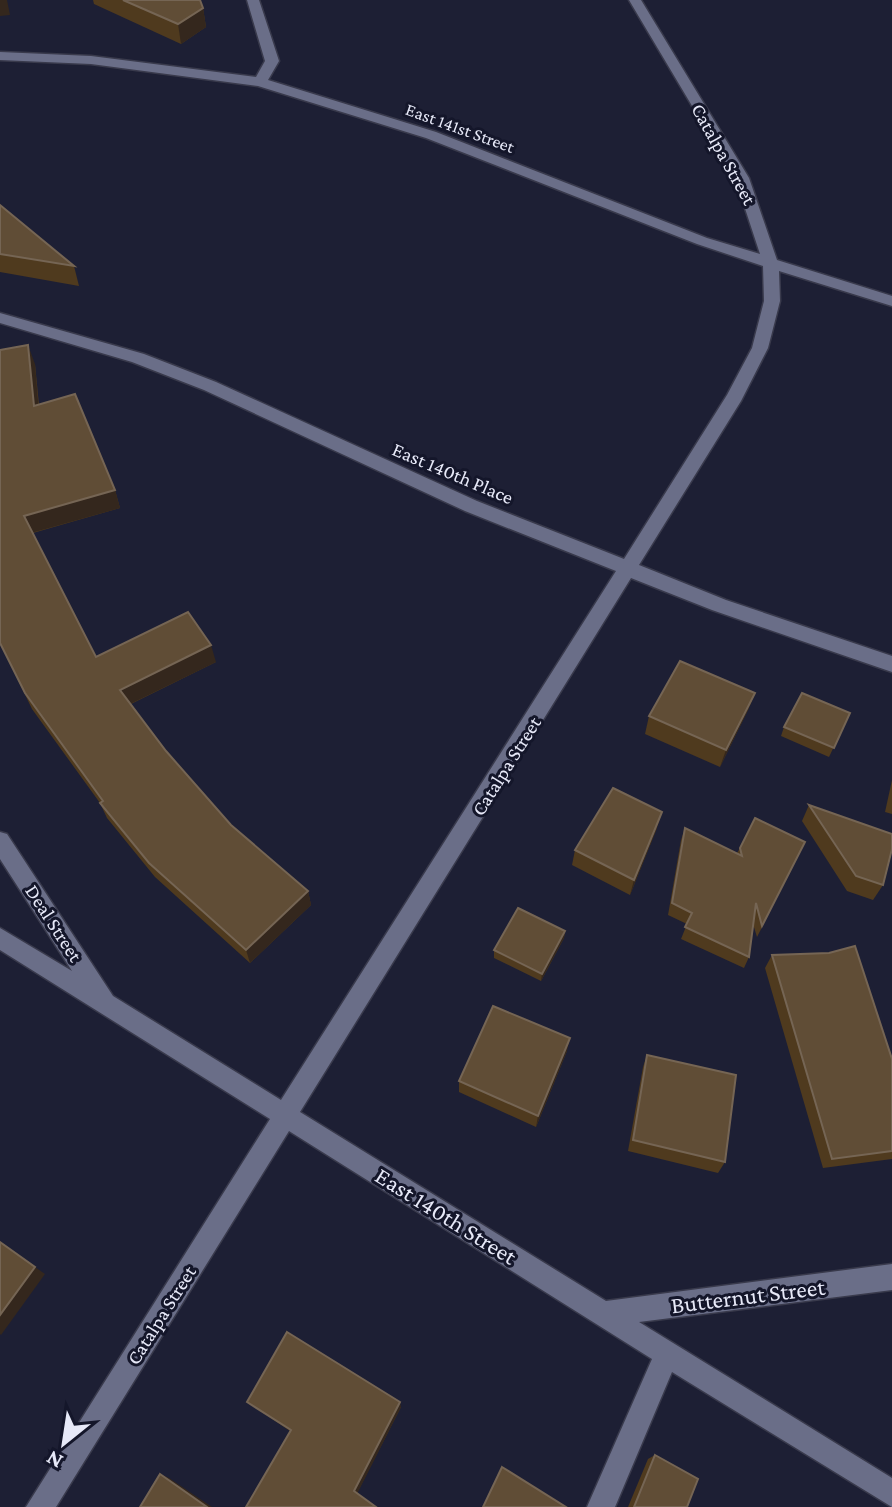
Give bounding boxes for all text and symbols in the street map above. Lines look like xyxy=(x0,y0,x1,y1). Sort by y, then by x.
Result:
street label: East 141st Street xyxy=(403,99,518,157)
street label: Catalpa Street xyxy=(686,100,761,209)
street label: East 140th Place xyxy=(389,438,517,508)
street label: Catalpa Street xyxy=(467,712,546,820)
street label: Deal Street xyxy=(21,880,87,966)
street label: East 140th Street xyxy=(371,1161,523,1270)
street label: Catalpa Street xyxy=(122,1261,201,1369)
street label: Butternut Street xyxy=(669,1273,828,1318)
north arrow xyxy=(24,1403,104,1483)
text: N xyxy=(42,1445,67,1474)

